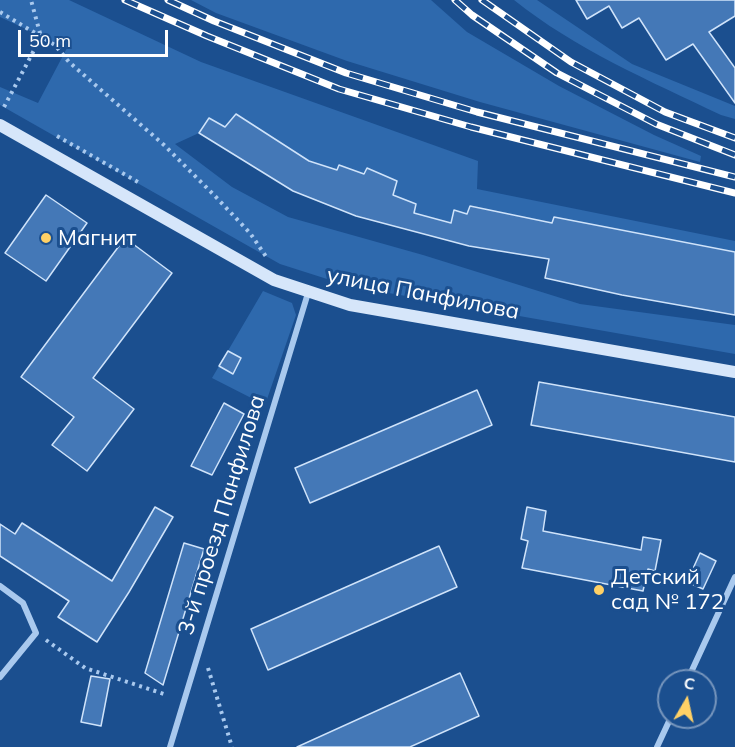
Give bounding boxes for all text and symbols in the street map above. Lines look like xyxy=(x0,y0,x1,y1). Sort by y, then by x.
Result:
scale bar xyxy=(21,18,171,56)
text: 50 m xyxy=(29,29,71,52)
place label: Магнит xyxy=(58,225,136,251)
marker: Магнит xyxy=(39,231,53,245)
street label: улица Панфилова xyxy=(324,262,522,326)
street label: 3-й проезд Панфилова xyxy=(173,392,271,638)
place label: Детский сад № 172 xyxy=(611,564,724,616)
marker: Детский сад № 172 xyxy=(592,583,606,597)
north arrow xyxy=(657,669,717,729)
text: С xyxy=(683,672,696,694)

